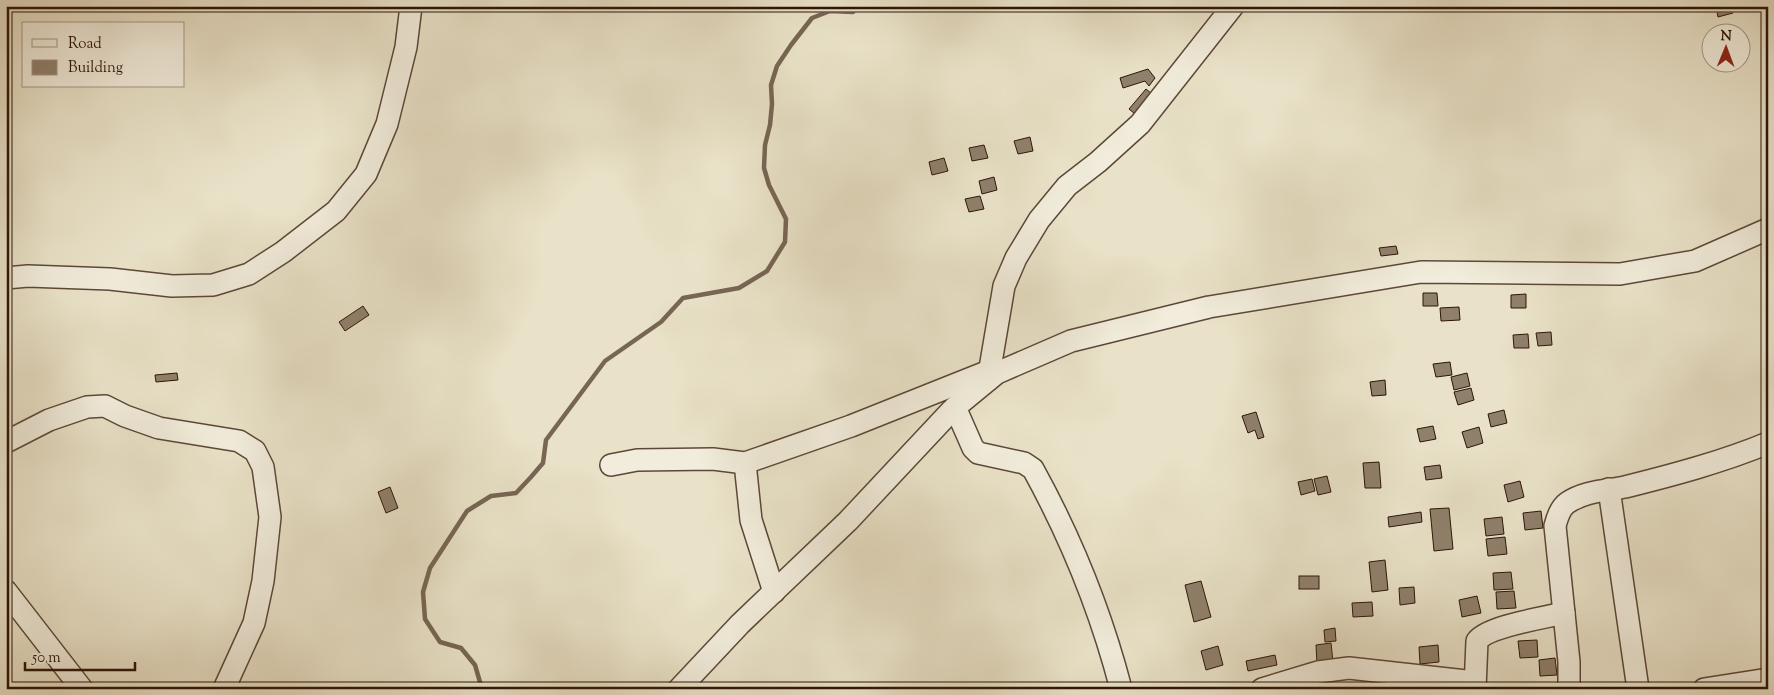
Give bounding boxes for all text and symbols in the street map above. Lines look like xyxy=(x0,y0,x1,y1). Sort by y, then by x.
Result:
legend xyxy=(22,22,185,88)
north arrow xyxy=(1702,22,1752,72)
text: N xyxy=(1720,27,1732,47)
text: Road xyxy=(68,34,102,55)
text: Building xyxy=(68,58,123,79)
scale bar xyxy=(25,640,135,672)
text: 50 m xyxy=(31,648,61,669)

